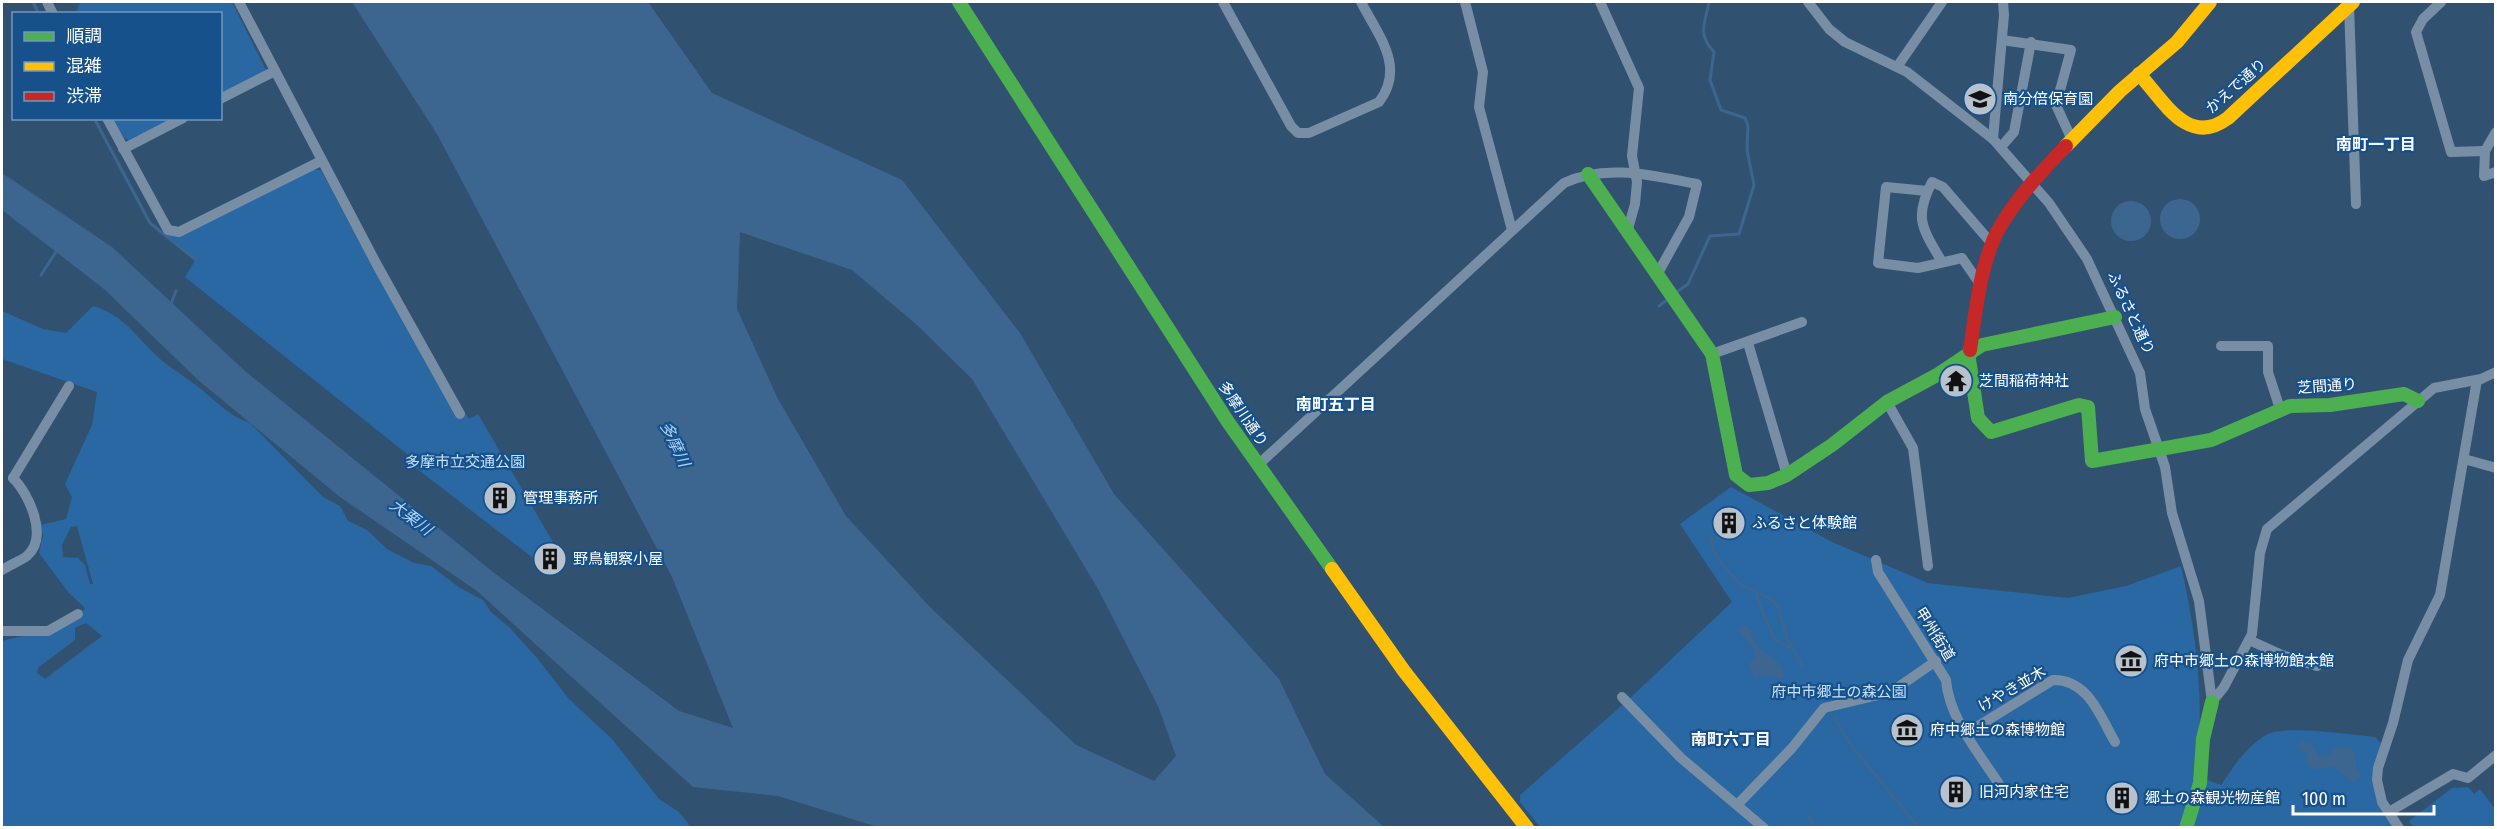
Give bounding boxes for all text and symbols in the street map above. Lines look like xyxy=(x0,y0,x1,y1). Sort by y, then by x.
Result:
legend xyxy=(12,12,222,120)
text: 順調 xyxy=(66,25,102,47)
text: 混雑 xyxy=(66,55,102,77)
street label: かえで通り xyxy=(2202,55,2270,117)
school or university icon: 南分倍保育園 xyxy=(1962,81,1998,117)
text: 渋滞 xyxy=(66,85,102,107)
place label: 南分倍保育園 xyxy=(2003,90,2093,108)
district label: 南町一丁目 xyxy=(2336,135,2416,154)
street label: ふるさと通り xyxy=(2104,268,2158,358)
temple icon: 芝間稲荷神社 xyxy=(1938,363,1974,399)
place label: 芝間稲荷神社 xyxy=(1979,372,2069,390)
street label: 芝間通り xyxy=(2296,375,2358,397)
street label: 多摩川通り xyxy=(1215,378,1271,450)
district label: 南町五丁目 xyxy=(1296,395,1376,414)
water label: 多摩川 xyxy=(656,418,695,472)
park label: 多摩市立交通公園 xyxy=(405,453,525,471)
building icon: 管理事務所 xyxy=(482,480,518,516)
place label: 管理事務所 xyxy=(523,489,598,507)
water label: 大栗川 xyxy=(386,495,437,540)
building icon: ふるさと体験館 xyxy=(1711,505,1747,541)
place label: ふるさと体験館 xyxy=(1752,514,1857,532)
building icon: 野鳥観察小屋 xyxy=(532,541,568,577)
place label: 野鳥観察小屋 xyxy=(573,550,663,568)
street label: 甲州街道 xyxy=(1911,604,1959,664)
museum icon: 府中市郷土の森博物館本館 xyxy=(2113,643,2149,679)
place label: 府中市郷土の森博物館本館 xyxy=(2154,652,2334,670)
street label: けやき並木 xyxy=(1975,662,2049,716)
park label: 府中市郷土の森公園 xyxy=(1771,683,1907,701)
museum icon: 府中郷土の森博物館 xyxy=(1889,712,1925,748)
place label: 府中郷土の森博物館 xyxy=(1930,721,2065,739)
district label: 南町六丁目 xyxy=(1691,730,1771,749)
building icon: 旧河内家住宅 xyxy=(1938,774,1974,810)
scale bar xyxy=(2293,778,2434,816)
building icon: 郷土の森観光物産館 xyxy=(2104,780,2140,816)
place label: 旧河内家住宅 xyxy=(1979,783,2069,801)
text: 100 m xyxy=(2302,788,2346,810)
place label: 郷土の森観光物産館 xyxy=(2145,789,2280,807)

